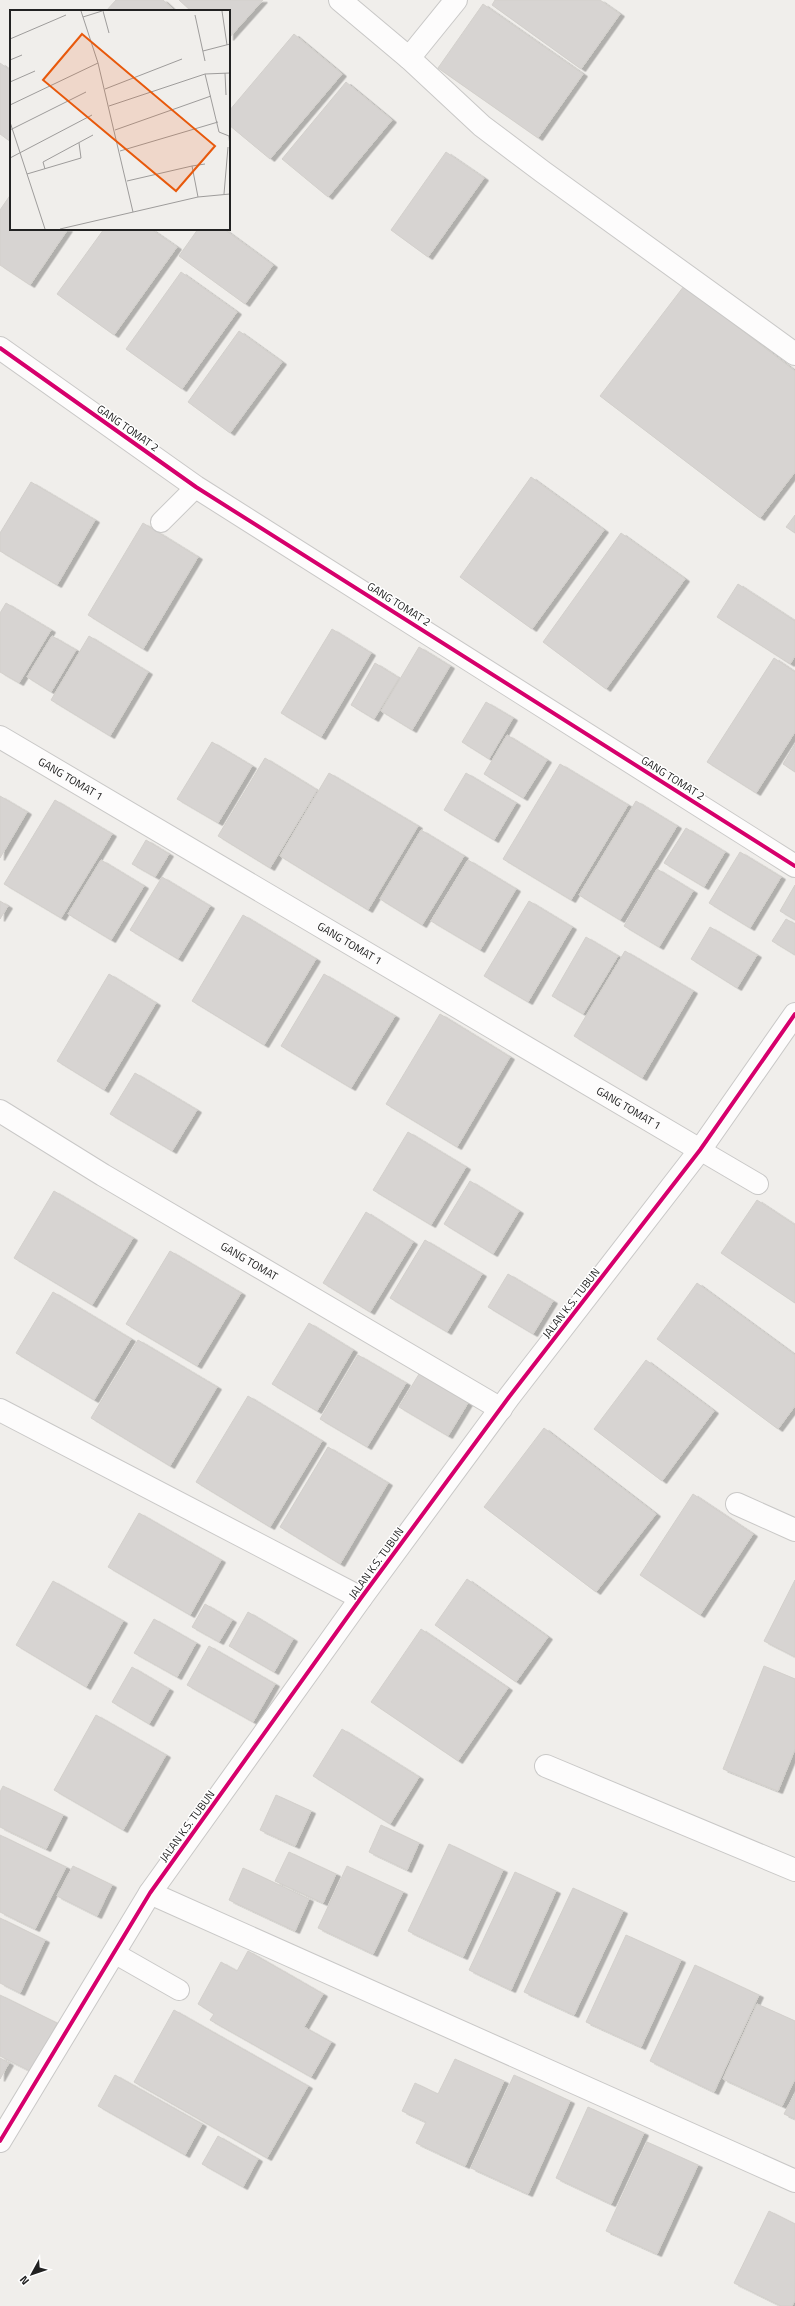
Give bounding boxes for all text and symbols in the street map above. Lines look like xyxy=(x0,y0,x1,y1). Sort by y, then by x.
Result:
inset map xyxy=(10,10,230,230)
street label: GANG TOMAT 2 xyxy=(94,401,162,455)
street label: GANG TOMAT 2 xyxy=(364,578,434,630)
street label: GANG TOMAT 2 xyxy=(638,752,708,804)
street label: GANG TOMAT 1 xyxy=(35,753,106,804)
street label: GANG TOMAT 1 xyxy=(314,918,385,969)
street label: GANG TOMAT 1 xyxy=(593,1083,664,1133)
street label: GANG TOMAT xyxy=(218,1238,281,1284)
street label: JALAN K.S. TUBUN xyxy=(539,1265,603,1341)
street label: JALAN K.S. TUBUN xyxy=(345,1524,407,1602)
street label: JALAN K.S. TUBUN xyxy=(156,1787,218,1865)
north arrow xyxy=(12,2254,52,2294)
text: N xyxy=(16,2272,33,2288)

